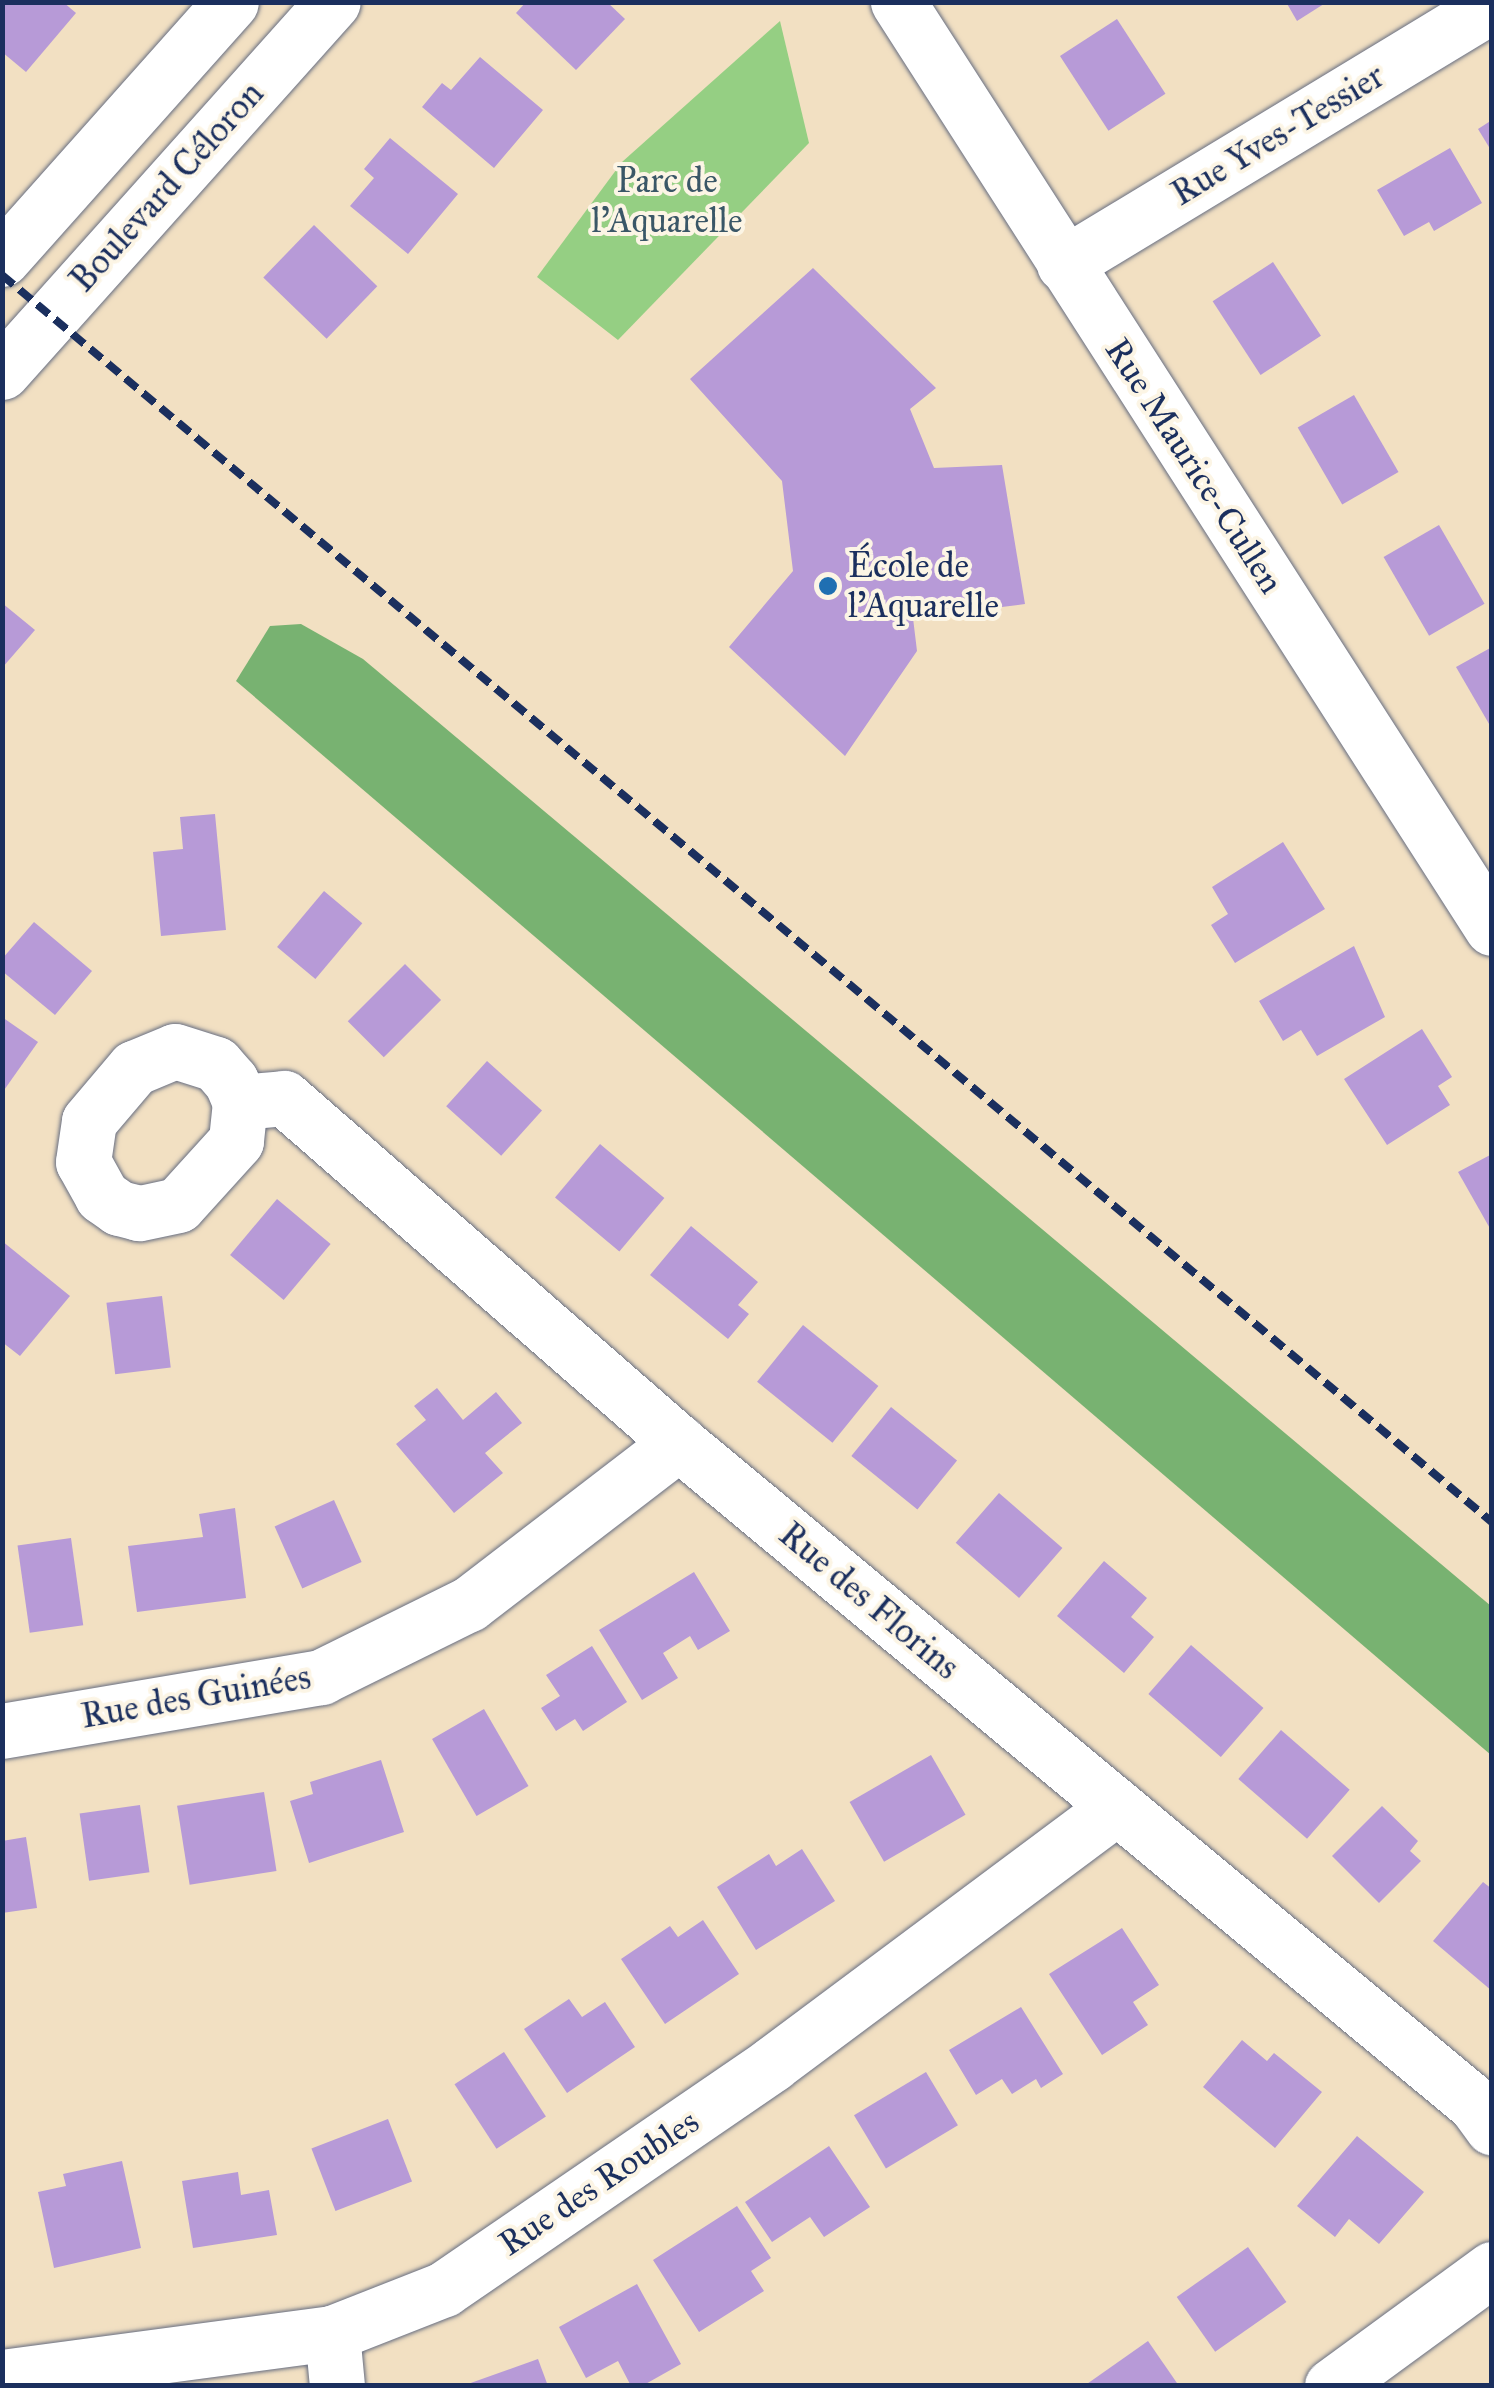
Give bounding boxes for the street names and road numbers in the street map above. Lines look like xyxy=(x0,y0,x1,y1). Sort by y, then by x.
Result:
street label: Rue Yves-Tessier xyxy=(1164,55,1392,215)
street label: Boulevard Céloron xyxy=(62,73,272,301)
street label: Rue Maurice-Cullen xyxy=(1096,331,1292,601)
street label: Rue des Florins xyxy=(770,1514,968,1688)
street label: Rue des Guinées xyxy=(78,1656,314,1738)
street label: Rue des Roubles xyxy=(491,2101,707,2265)

